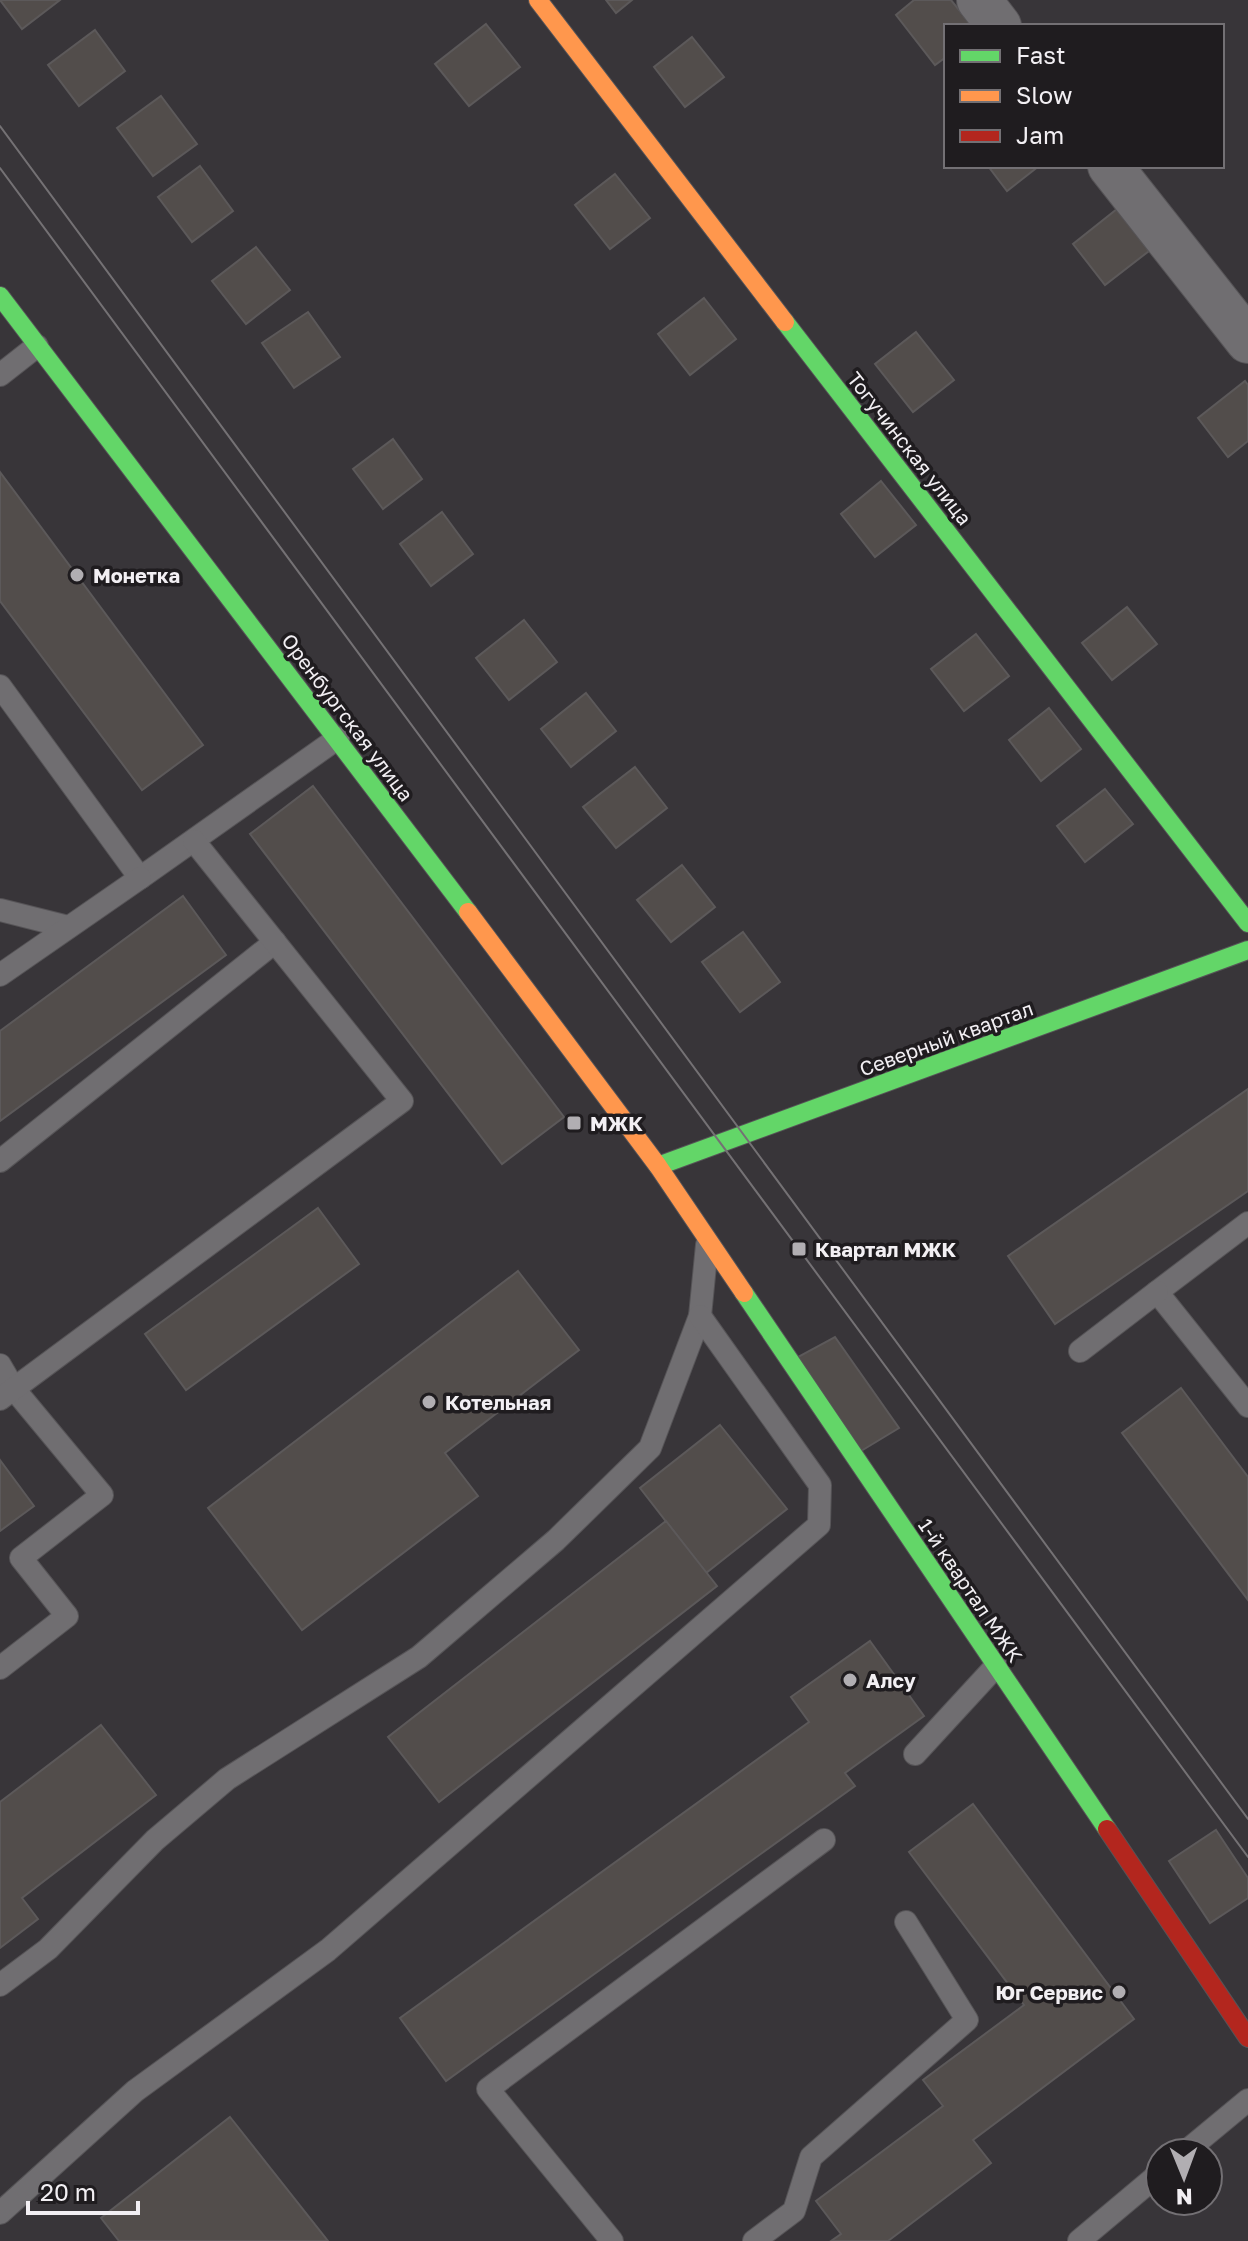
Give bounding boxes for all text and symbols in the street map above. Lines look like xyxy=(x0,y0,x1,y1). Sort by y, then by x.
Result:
legend xyxy=(944,24,1224,168)
text: Fast xyxy=(1016,40,1066,69)
text: Slow xyxy=(1016,80,1072,109)
text: Jam xyxy=(1016,120,1064,149)
street label: Тогучинская улица xyxy=(843,367,977,529)
place label: Монетка xyxy=(93,563,180,587)
marker: Монетка xyxy=(68,566,86,584)
street label: Оренбургская улица xyxy=(277,629,419,805)
street label: Северный квартал xyxy=(856,995,1036,1081)
place label: МЖК xyxy=(590,1111,643,1135)
marker: МЖК xyxy=(565,1114,583,1132)
place label: Квартал МЖК xyxy=(815,1237,957,1261)
marker: Квартал МЖК xyxy=(790,1240,808,1258)
place label: Котельная xyxy=(445,1390,551,1414)
marker: Котельная xyxy=(420,1393,438,1411)
street label: 1-й квартал МЖК xyxy=(914,1513,1028,1667)
place label: Алсу xyxy=(866,1668,916,1692)
marker: Алсу xyxy=(841,1671,859,1689)
place label: Юг Сервис xyxy=(996,1980,1103,2004)
marker: Юг Сервис xyxy=(1110,1983,1128,2001)
north arrow xyxy=(1144,2137,1224,2217)
scale bar xyxy=(28,2165,138,2215)
text: 20 m xyxy=(40,2177,96,2206)
text: N xyxy=(1176,2184,1193,2211)

